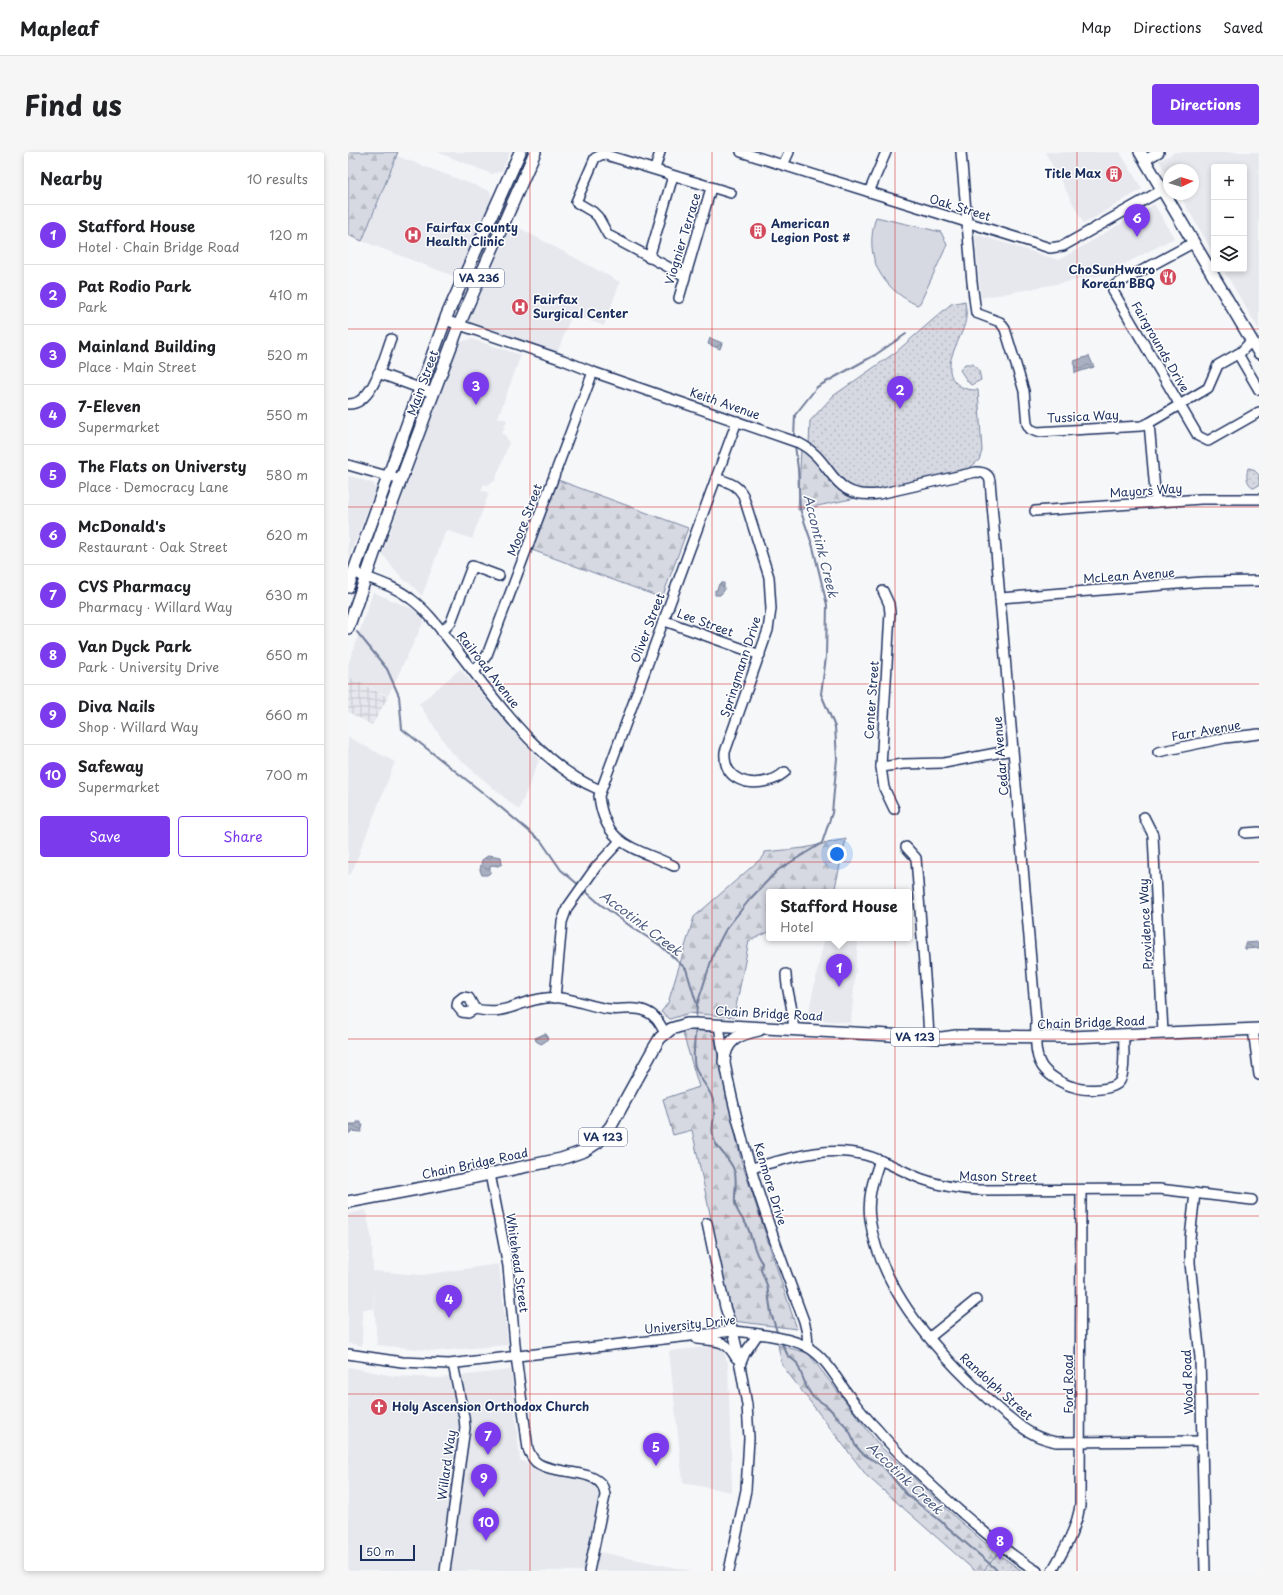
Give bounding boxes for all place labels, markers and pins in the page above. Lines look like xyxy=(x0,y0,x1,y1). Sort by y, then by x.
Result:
place label: Title Max xyxy=(1045,164,1101,182)
building icon: Title Max xyxy=(1104,164,1124,184)
pin: 6 xyxy=(1124,204,1150,237)
place label: American Legion Post # xyxy=(770,214,851,246)
place label: Fairfax County Health Clinic xyxy=(426,218,518,250)
building icon: American Legion Post # xyxy=(748,221,768,241)
hospital icon: Fairfax County Health Clinic xyxy=(403,225,423,245)
place label: ChoSunHwaro Korean BBQ xyxy=(1069,260,1155,292)
restaurant icon: ChoSunHwaro Korean BBQ xyxy=(1158,267,1178,287)
place label: Fairfax Surgical Center xyxy=(533,290,629,322)
hospital icon: Fairfax Surgical Center xyxy=(510,297,530,317)
pin: 3 xyxy=(463,372,489,405)
pin: 2 xyxy=(887,376,913,409)
pin: 1 xyxy=(826,954,852,987)
pin: 4 xyxy=(436,1285,462,1318)
church icon: Holy Ascension Orthodox Church xyxy=(369,1397,389,1417)
place label: Holy Ascension Orthodox Church xyxy=(392,1397,589,1415)
pin: 7 xyxy=(475,1422,501,1455)
pin: 5 xyxy=(643,1433,669,1466)
pin: 9 xyxy=(471,1464,497,1497)
pin: 10 xyxy=(473,1508,499,1541)
pin: 8 xyxy=(987,1527,1013,1560)

